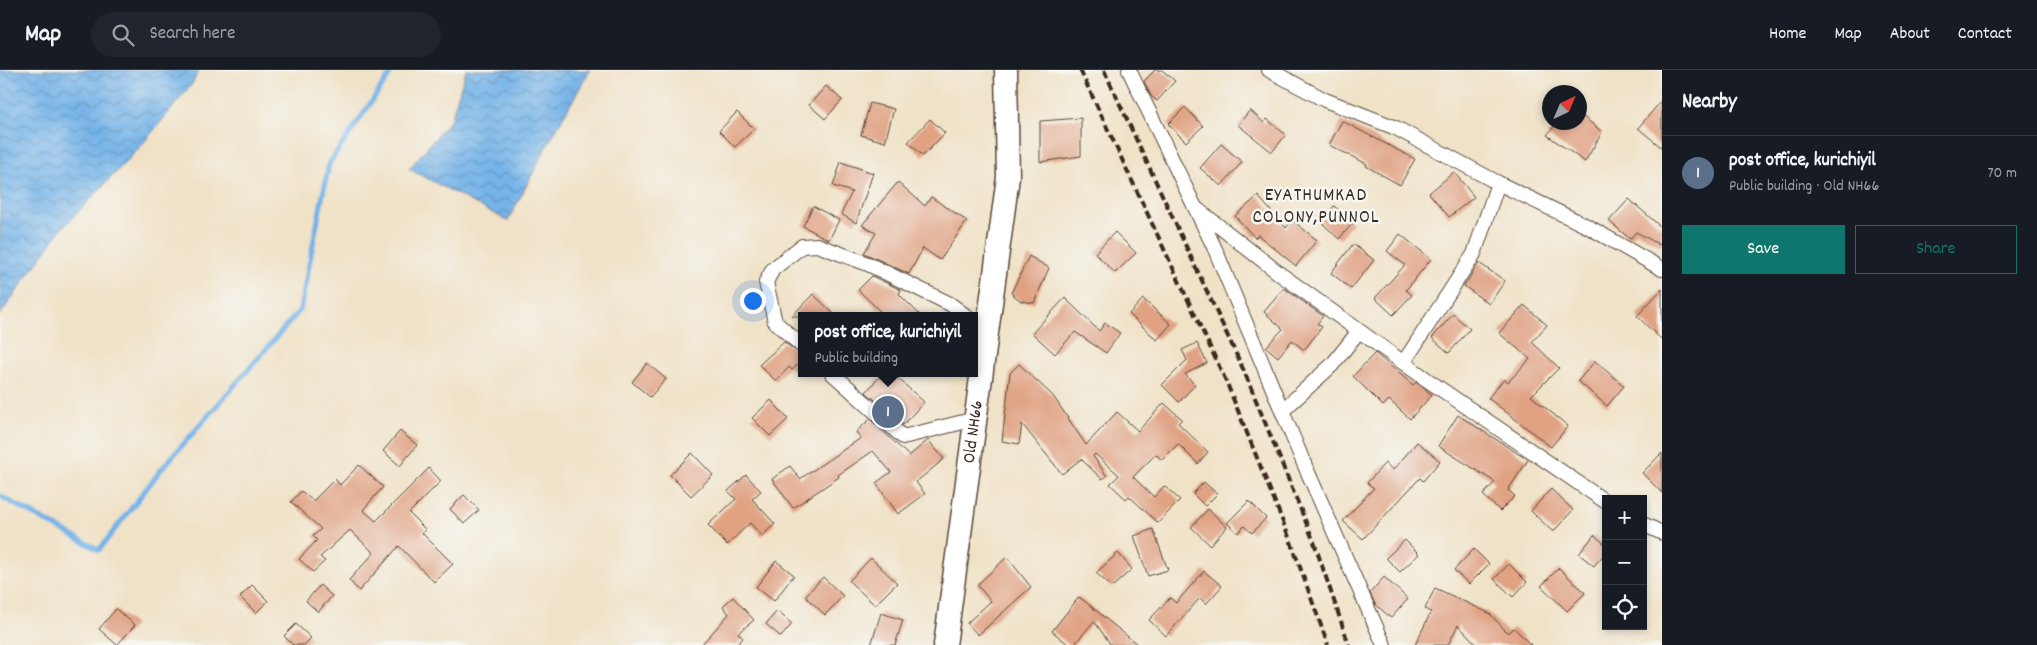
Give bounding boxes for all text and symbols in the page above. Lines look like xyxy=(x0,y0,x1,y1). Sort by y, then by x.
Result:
search box xyxy=(91,12,441,57)
text: Map xyxy=(25,18,61,52)
icon: search xyxy=(109,21,137,49)
text: Search here xyxy=(149,21,235,48)
text: Home xyxy=(1769,22,1806,47)
text: Map xyxy=(1834,22,1862,47)
text: About xyxy=(1890,22,1930,47)
text: Contact xyxy=(1958,22,2012,47)
north arrow xyxy=(1542,85,1587,130)
text: Nearby xyxy=(1682,88,1737,118)
text: post office, kurichiyil xyxy=(1729,148,1876,175)
text: 1 xyxy=(1696,162,1700,185)
text: 70 m xyxy=(1987,162,2017,185)
text: Public building · Old NH66 xyxy=(1729,175,1879,198)
district label: EYATHUMKAD COLONY,PUNNOL xyxy=(1252,183,1380,232)
button: Save xyxy=(1682,225,1845,274)
button: Share xyxy=(1855,225,2017,274)
your location xyxy=(740,288,766,314)
popup xyxy=(798,312,978,377)
text: post office, kurichiyil xyxy=(815,320,961,347)
text: Public building xyxy=(815,347,898,370)
pin: 1 xyxy=(872,393,904,431)
street label: Old NH66 xyxy=(957,399,990,465)
map controls xyxy=(1602,495,1647,630)
button: + xyxy=(1602,495,1647,540)
button: − xyxy=(1602,540,1647,585)
button: locate xyxy=(1602,585,1647,630)

